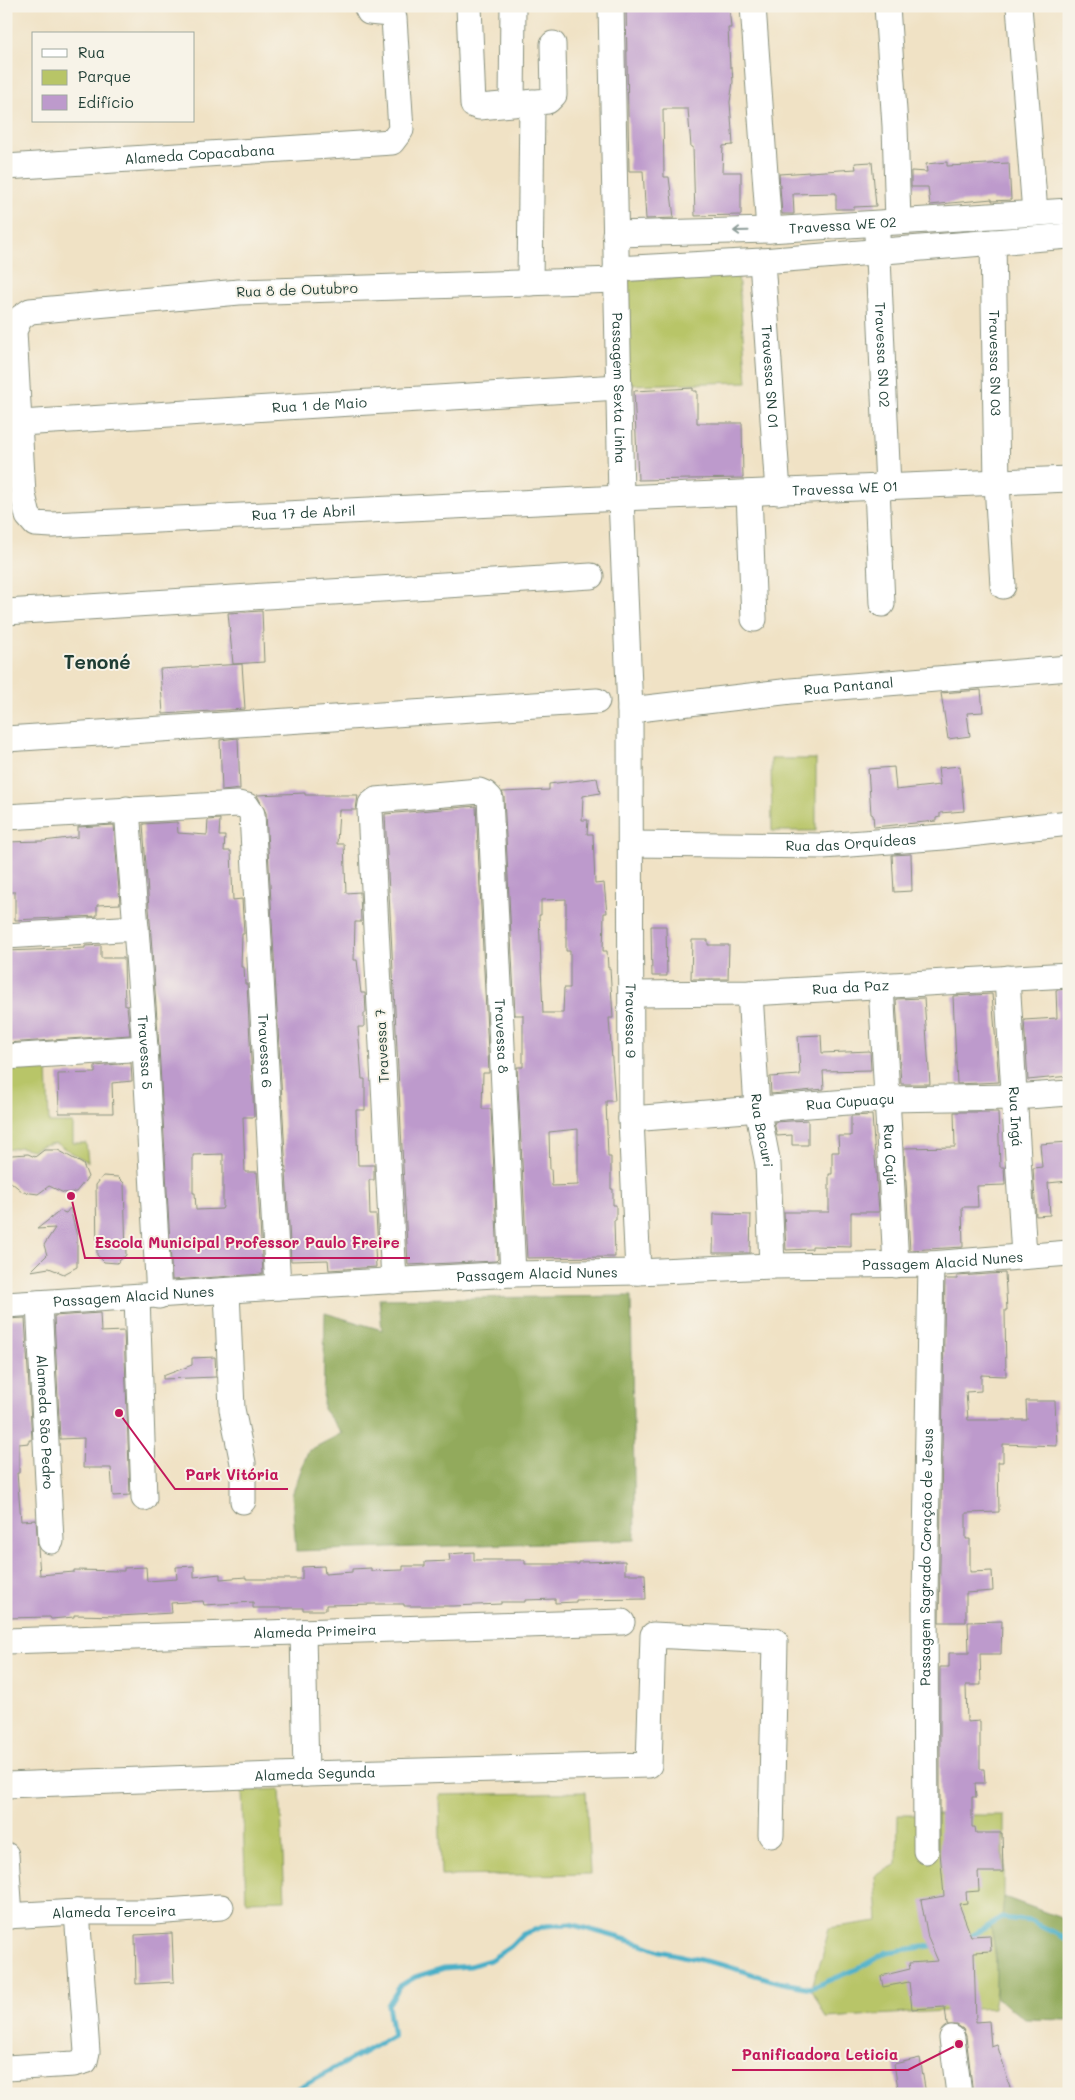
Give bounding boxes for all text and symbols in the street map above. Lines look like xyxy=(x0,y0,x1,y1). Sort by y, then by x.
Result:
legend xyxy=(32,32,195,122)
text: Rua xyxy=(78,42,105,62)
text: Parque xyxy=(78,66,131,86)
text: Edifício xyxy=(78,92,134,112)
street label: Alameda Copacabana xyxy=(124,140,275,168)
street label: Travessa WE 02 xyxy=(788,212,897,238)
one-way arrow xyxy=(733,226,750,236)
street label: Rua 8 de Outubro xyxy=(236,278,358,301)
street label: Travessa SN 02 xyxy=(871,302,895,408)
street label: Travessa SN 03 xyxy=(985,310,1006,416)
street label: Passagem Sexta Linha xyxy=(608,312,630,464)
street label: Travessa SN 01 xyxy=(757,324,784,429)
street label: Rua 1 de Maio xyxy=(271,392,368,417)
street label: Travessa WE 01 xyxy=(792,476,899,500)
street label: Rua 17 de Abril xyxy=(251,501,356,525)
district label: Tenoné xyxy=(63,649,131,674)
street label: Rua Pantanal xyxy=(803,673,894,699)
street label: Rua das Orquídeas xyxy=(785,829,917,855)
street label: Rua da Paz xyxy=(812,975,890,998)
street label: Travessa 9 xyxy=(622,983,641,1058)
street label: Travessa 8 xyxy=(491,998,513,1074)
street label: Travessa 7 xyxy=(370,1008,393,1084)
street label: Travessa 6 xyxy=(254,1013,277,1089)
street label: Travessa 5 xyxy=(134,1014,157,1090)
street label: Rua Ingá xyxy=(1005,1086,1027,1148)
street label: Rua Cupuaçu xyxy=(805,1089,895,1114)
street label: Rua Bacuri xyxy=(747,1093,778,1167)
street label: Rua Cajú xyxy=(879,1124,902,1186)
callout: Escola Municipal Professor Paulo Freire xyxy=(85,1228,410,1258)
text: Escola Municipal Professor Paulo Freire xyxy=(94,1232,400,1252)
street label: Passagem Alacid Nunes xyxy=(862,1247,1024,1274)
street label: Passagem Alacid Nunes xyxy=(456,1262,618,1286)
street label: Passagem Alacid Nunes xyxy=(53,1281,215,1311)
street label: Alameda São Pedro xyxy=(33,1354,58,1490)
street label: Passagem Sagrado Coração de Jesus xyxy=(915,1428,937,1686)
callout: Park Vitória xyxy=(175,1459,288,1489)
text: Park Vitória xyxy=(185,1464,279,1484)
street label: Alameda Primeira xyxy=(253,1620,377,1642)
street label: Alameda Segunda xyxy=(254,1762,376,1785)
street label: Alameda Terceira xyxy=(51,1900,177,1922)
callout: Panificadora Leticia xyxy=(732,2040,908,2070)
text: Panificadora Leticia xyxy=(742,2044,898,2064)

